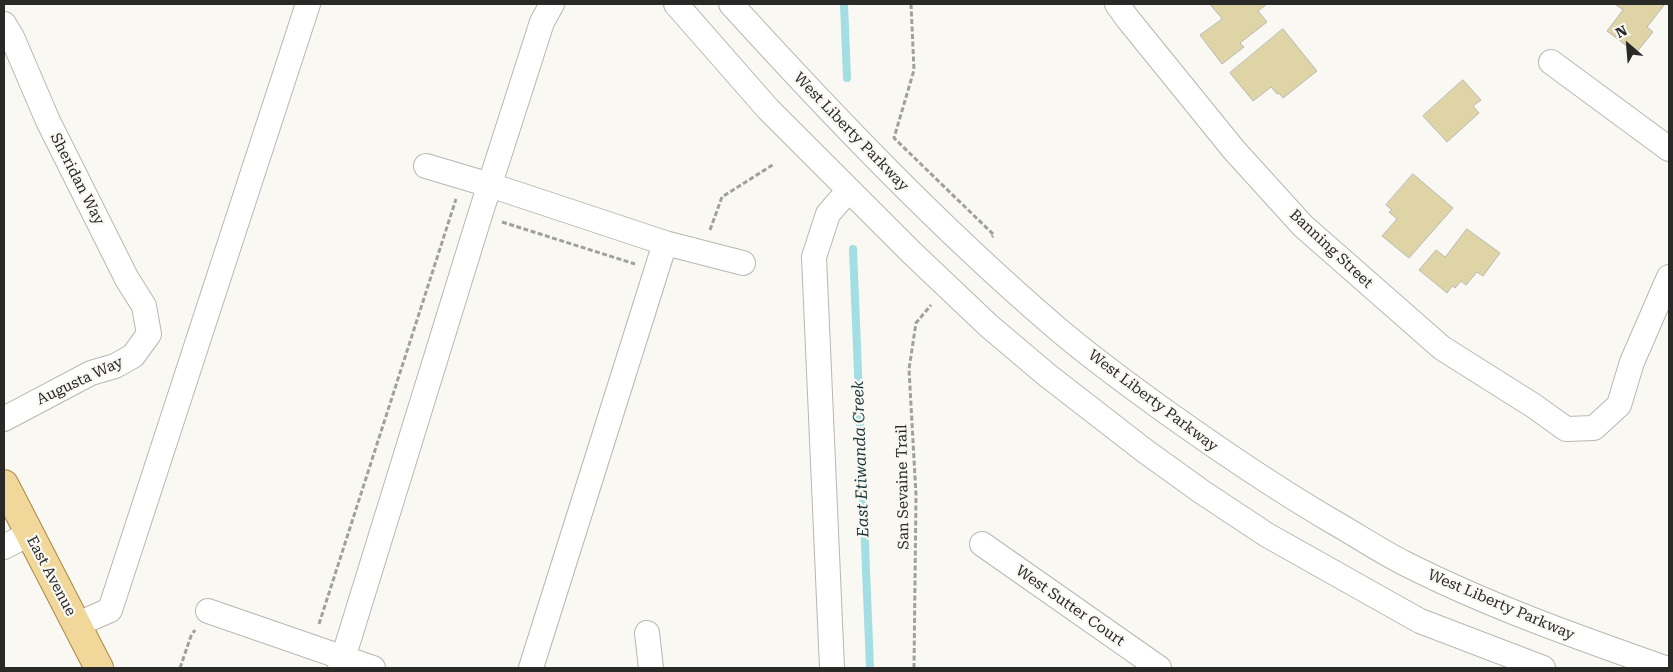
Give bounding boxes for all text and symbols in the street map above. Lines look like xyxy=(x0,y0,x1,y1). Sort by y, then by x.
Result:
north arrow xyxy=(1603,20,1653,70)
text: N xyxy=(1613,22,1630,41)
street label: West Liberty Parkway xyxy=(790,69,912,195)
street label: Sheridan Way xyxy=(46,130,108,228)
street label: Banning Street xyxy=(1286,206,1376,292)
street label: West Liberty Parkway xyxy=(1085,346,1221,456)
street label: Augusta Way xyxy=(34,353,126,409)
water label: East Etiwanda Creek xyxy=(849,380,873,538)
street label: San Sevaine Trail xyxy=(893,424,913,550)
street label: East Avenue xyxy=(22,533,80,619)
street label: West Sutter Court xyxy=(1012,562,1128,650)
street label: West Liberty Parkway xyxy=(1425,566,1577,644)

